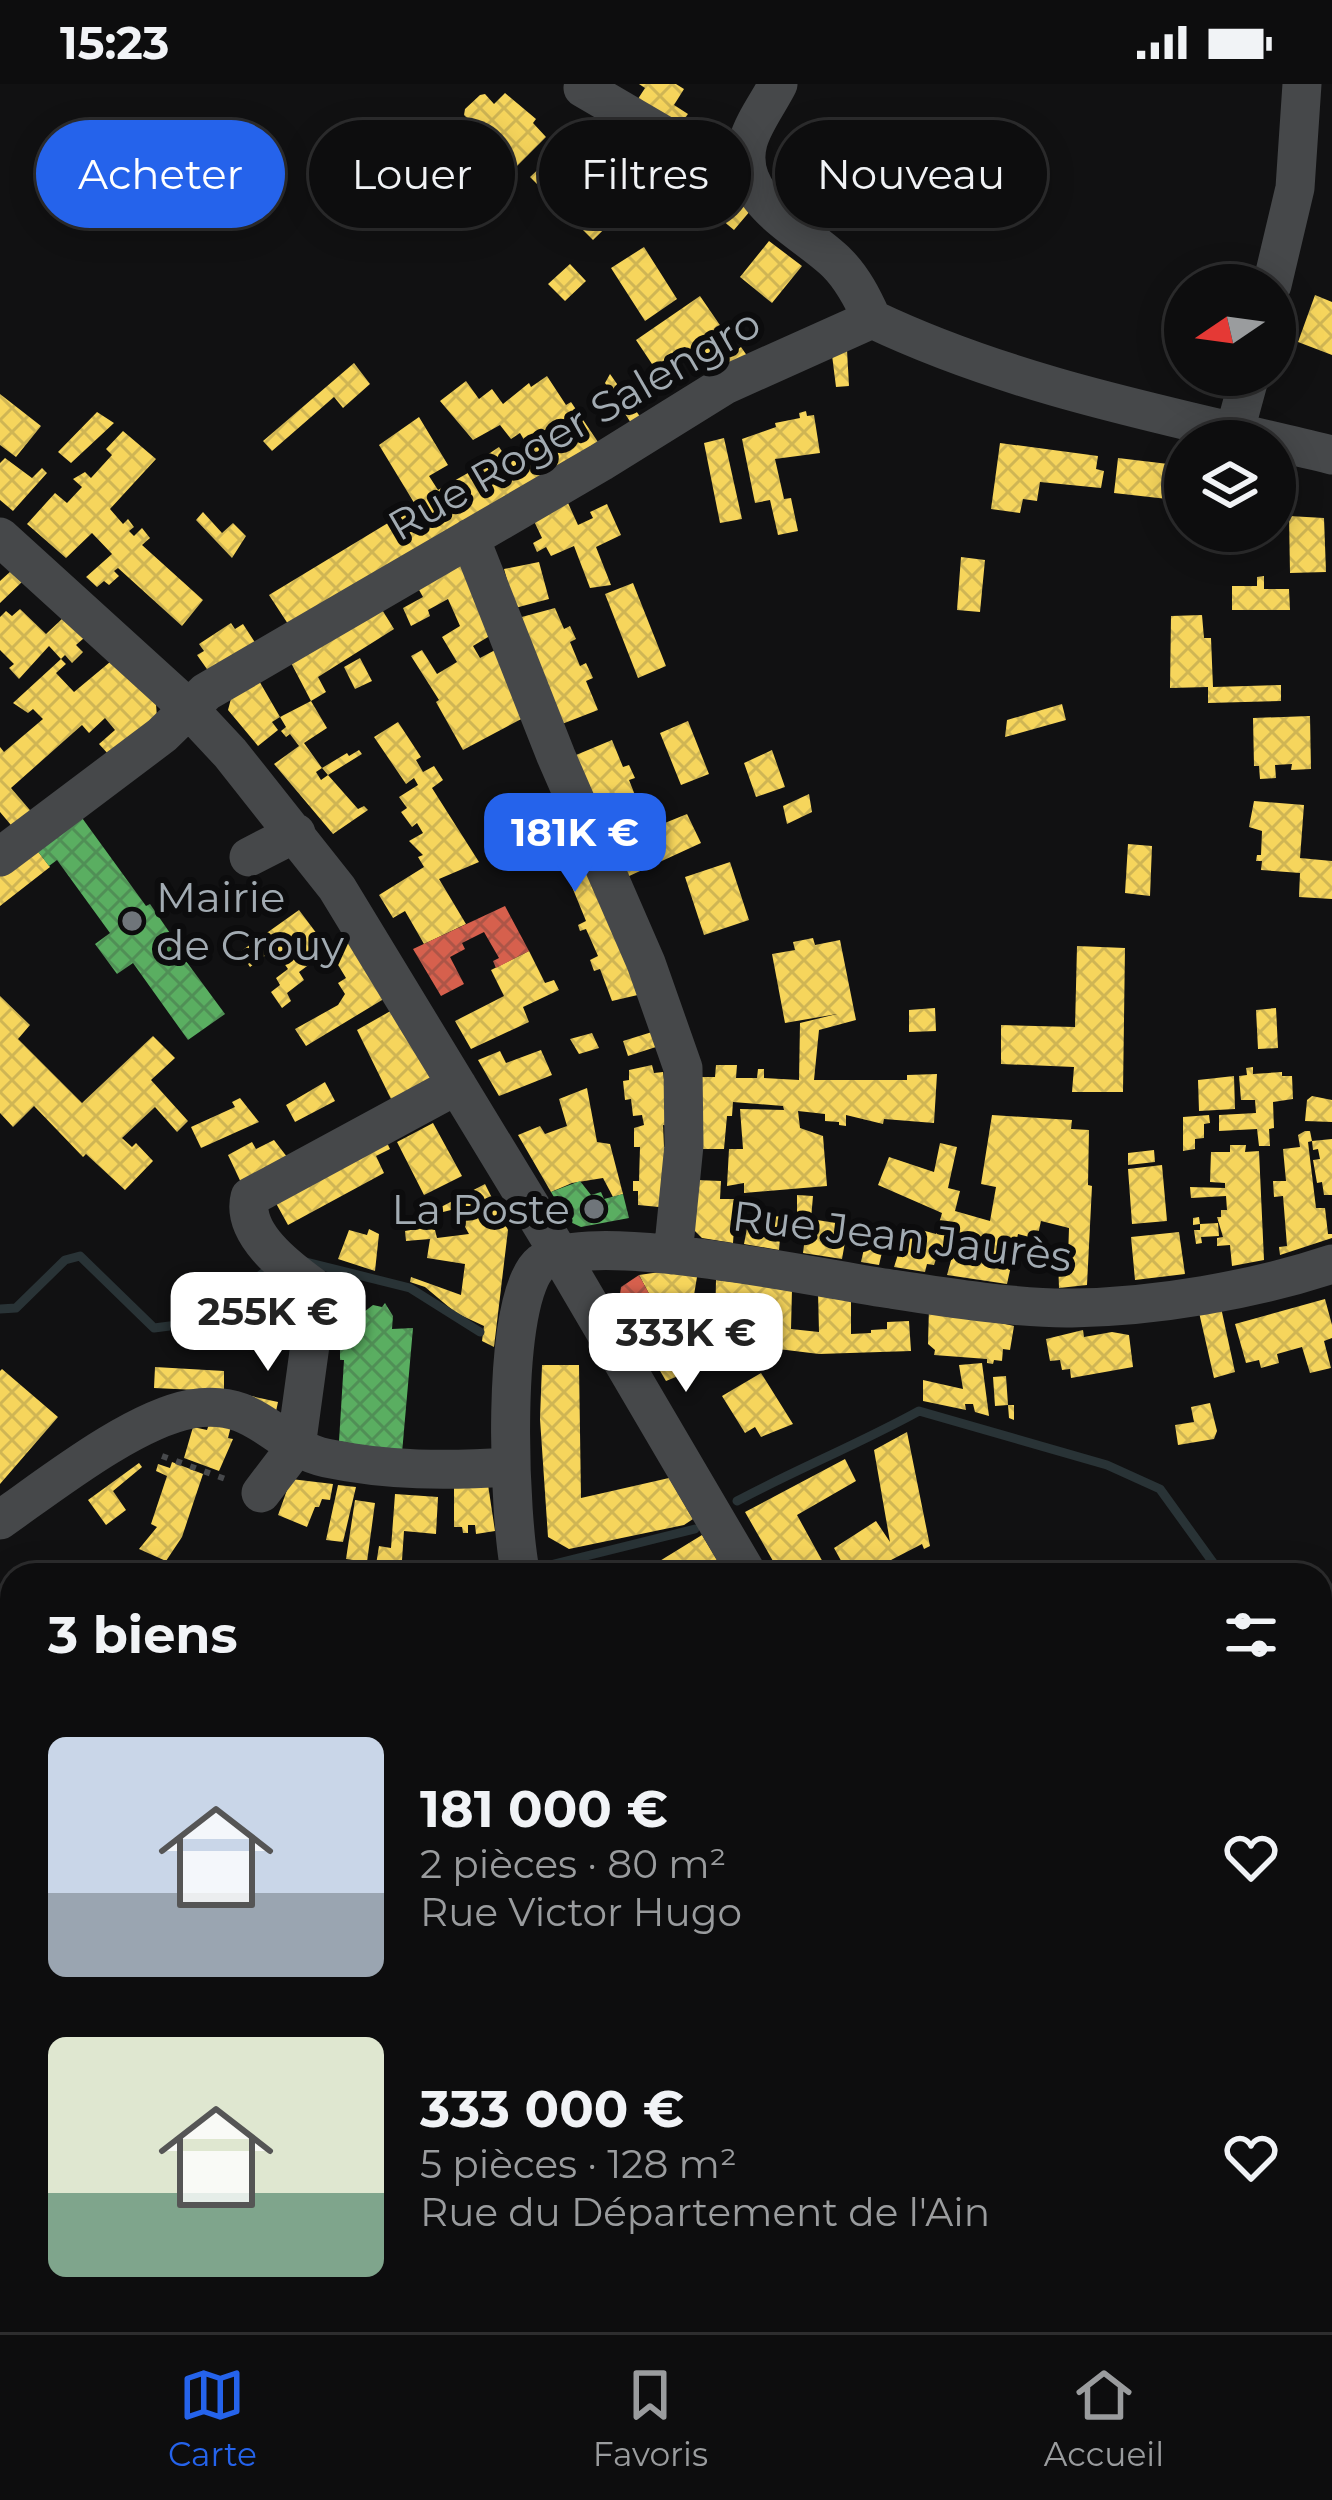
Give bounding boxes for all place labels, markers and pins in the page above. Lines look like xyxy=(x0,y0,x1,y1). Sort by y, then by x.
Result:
pin: 181K € xyxy=(477,793,673,895)
place label: Mairie de Crouy xyxy=(156,871,344,971)
marker: Mairie de Crouy xyxy=(119,908,145,934)
place label: La Poste xyxy=(391,1183,570,1235)
marker: La Poste xyxy=(581,1196,607,1222)
pin: 255K € xyxy=(170,1272,366,1374)
pin: 333K € xyxy=(588,1293,784,1395)

